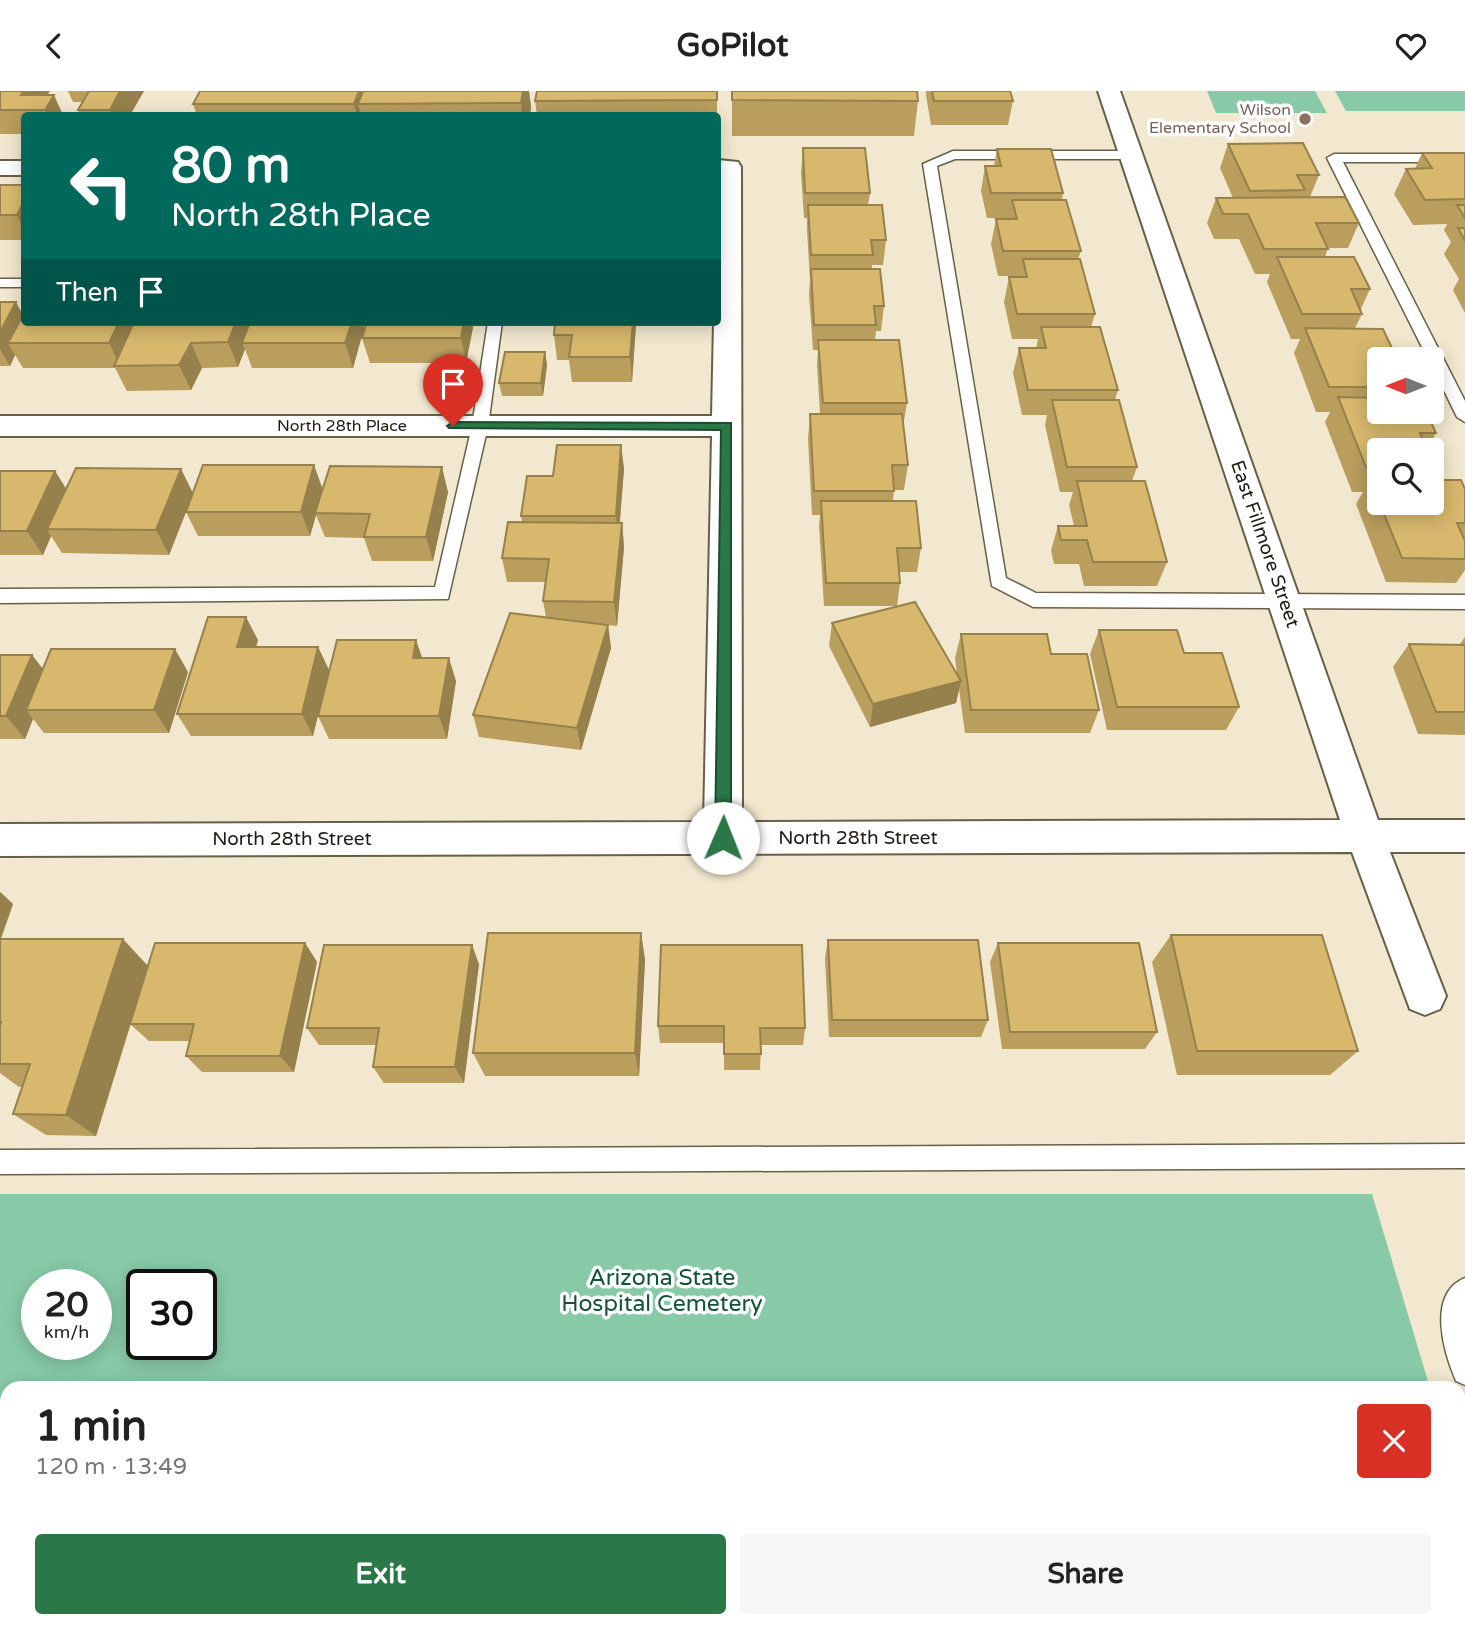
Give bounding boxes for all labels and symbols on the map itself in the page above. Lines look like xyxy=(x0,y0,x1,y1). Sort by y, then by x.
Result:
place label: Wilson Elementary School xyxy=(1149,100,1291,138)
marker: Wilson Elementary School xyxy=(1297,111,1313,127)
north arrow xyxy=(1367,347,1444,423)
pin xyxy=(423,354,483,426)
street label: North 28th Place xyxy=(277,416,407,436)
street label: East Fillmore Street xyxy=(1226,457,1304,631)
position arrow xyxy=(686,801,760,875)
street label: North 28th Street xyxy=(778,827,938,849)
street label: North 28th Street xyxy=(212,828,372,850)
park label: Arizona State Hospital Cemetery xyxy=(561,1264,763,1318)
speed limit sign: 30 xyxy=(126,1269,217,1360)

